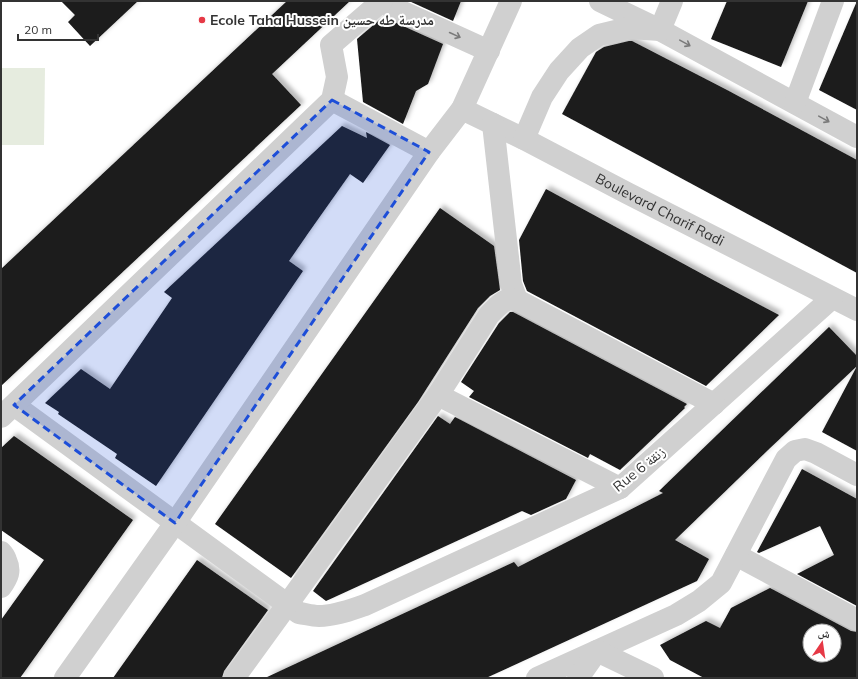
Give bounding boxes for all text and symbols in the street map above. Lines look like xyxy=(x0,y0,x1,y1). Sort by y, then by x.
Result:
place label: Ecole Taha Hussein مدرسة طه حسين xyxy=(210,11,434,29)
marker: Ecole Taha Hussein مدرسة طه حسين xyxy=(197,15,207,25)
scale bar xyxy=(18,16,98,42)
text: 20 m xyxy=(24,22,52,37)
one-way arrow xyxy=(449,32,461,40)
one-way arrow xyxy=(679,40,691,48)
one-way arrow xyxy=(817,116,829,123)
street label: Boulevard Charif Radi xyxy=(593,169,727,250)
street label: Rue 6 زنقة xyxy=(609,442,669,496)
north arrow xyxy=(802,623,842,663)
text: ش xyxy=(817,625,832,642)

